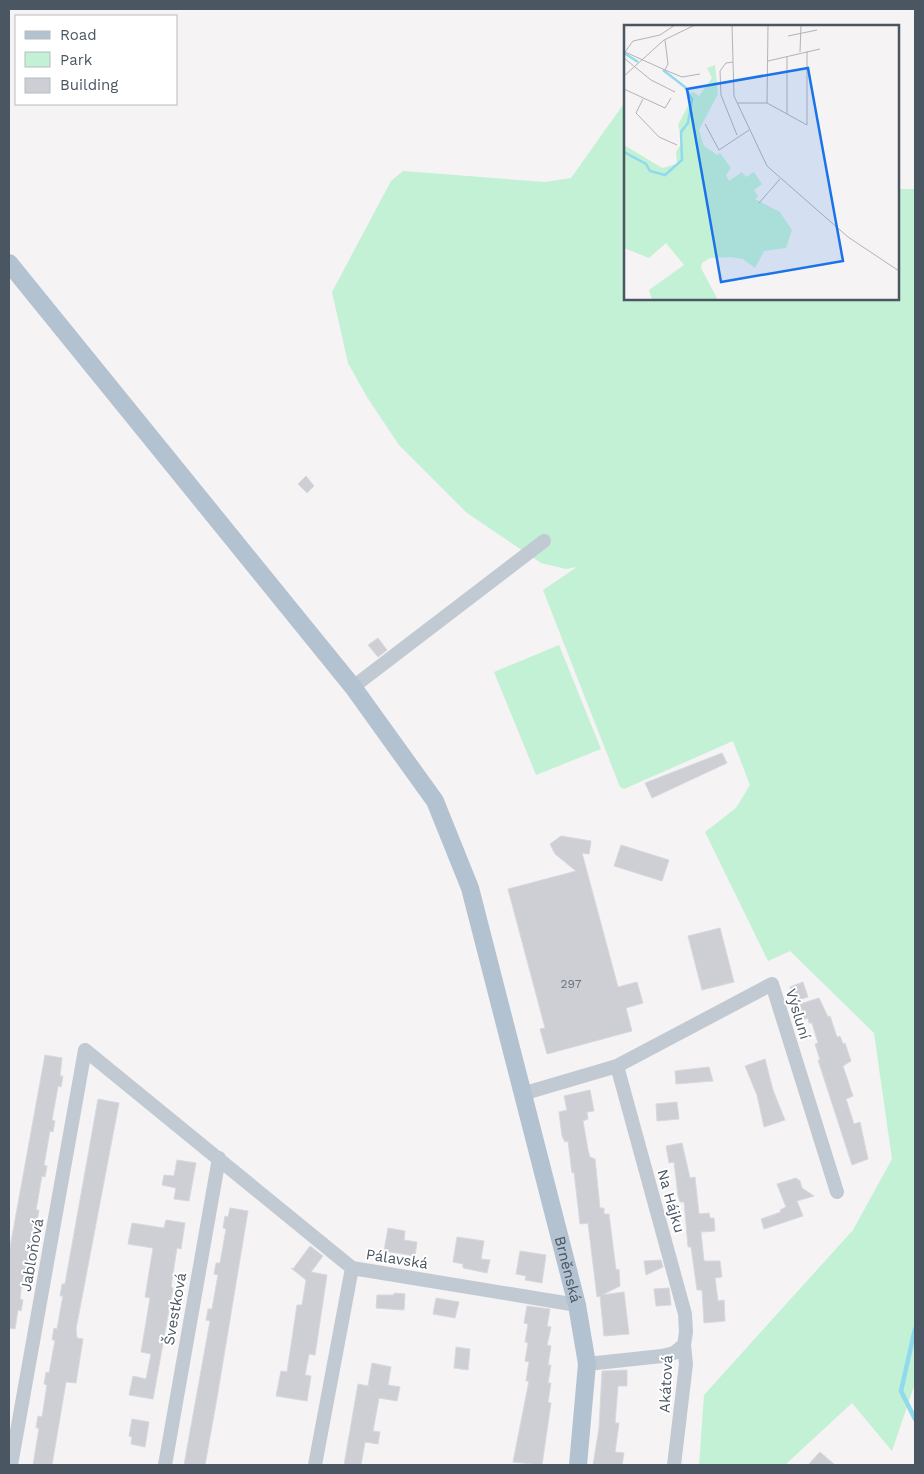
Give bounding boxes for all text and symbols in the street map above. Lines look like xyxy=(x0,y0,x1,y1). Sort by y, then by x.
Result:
legend xyxy=(15,15,178,105)
inset map xyxy=(624,25,899,300)
text: Road xyxy=(60,26,97,44)
text: Park xyxy=(60,51,93,69)
text: Building xyxy=(60,76,118,94)
house number: 297 xyxy=(561,977,582,991)
street label: Výsluní xyxy=(782,986,814,1042)
street label: Na Hájku xyxy=(653,1167,689,1235)
street label: Jabloňová xyxy=(17,1216,47,1293)
street label: Brněnská xyxy=(551,1234,585,1305)
street label: Pálavská xyxy=(365,1245,430,1273)
street label: Švestková xyxy=(159,1271,190,1347)
street label: Akátová xyxy=(655,1354,677,1413)

